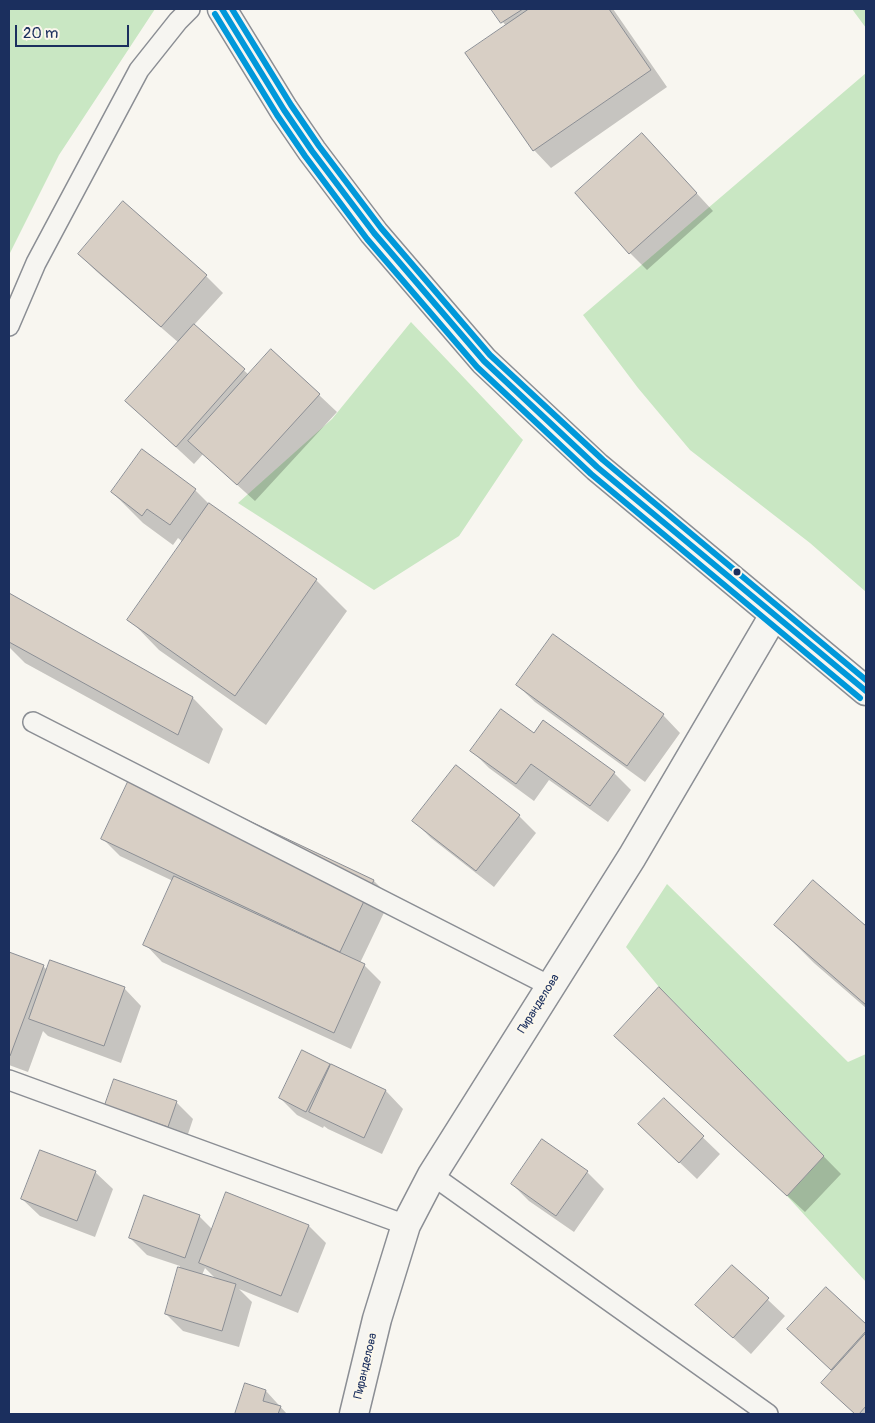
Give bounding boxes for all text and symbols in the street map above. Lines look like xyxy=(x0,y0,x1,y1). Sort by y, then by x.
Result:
scale bar xyxy=(18,15,131,47)
text: 20 m xyxy=(23,24,58,43)
unlabelled marker xyxy=(732,567,742,577)
street label: Пиранделова xyxy=(515,972,563,1036)
street label: Пиранделова xyxy=(351,1332,381,1400)

